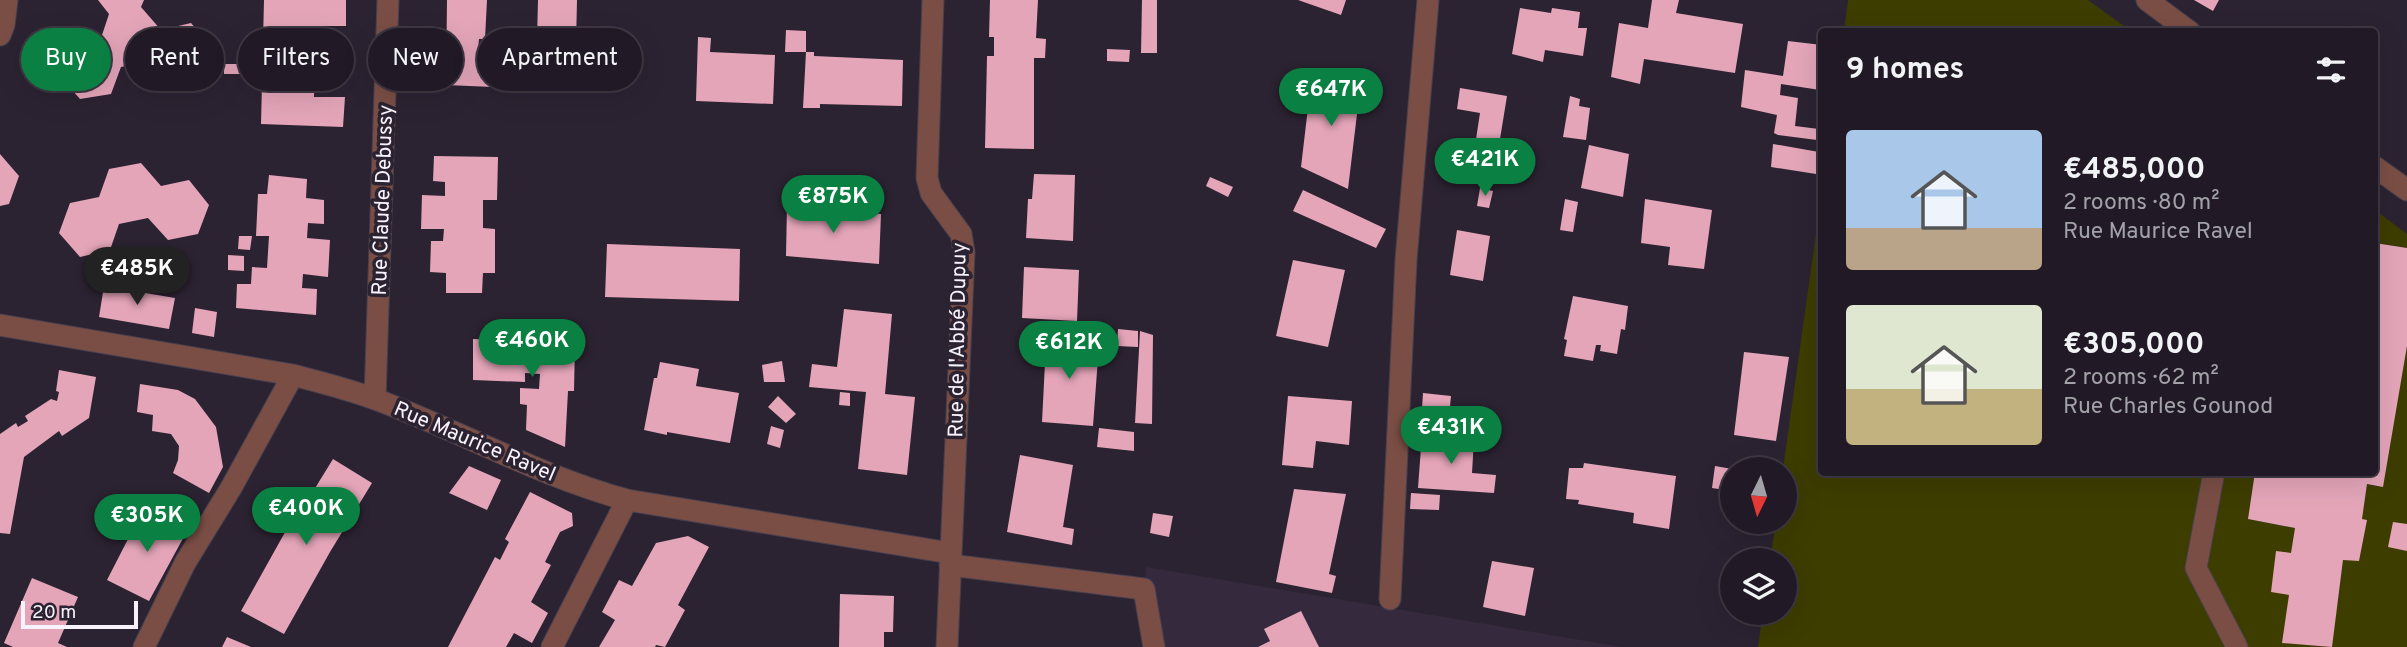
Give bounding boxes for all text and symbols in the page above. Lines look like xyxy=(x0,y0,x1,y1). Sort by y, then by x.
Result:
chip: Buy xyxy=(21,28,111,91)
chip: Rent xyxy=(125,28,224,91)
chip: Filters xyxy=(238,28,354,91)
chip: New xyxy=(368,28,463,91)
chip: Apartment xyxy=(477,28,642,91)
icon: filters xyxy=(2312,51,2350,89)
text: 9 homes xyxy=(1846,52,1964,89)
pin: €647K xyxy=(1282,68,1380,128)
text: €647K xyxy=(1295,76,1367,105)
street label: Rue Claude Debussy xyxy=(367,104,400,296)
pin: €421K xyxy=(1436,138,1534,198)
text: €421K xyxy=(1451,146,1519,175)
text: €485,000 xyxy=(2063,152,2205,189)
icon: home xyxy=(1902,158,1986,242)
pin: €875K xyxy=(784,176,882,235)
text: €875K xyxy=(797,183,869,212)
text: 2 rooms · 80 m² xyxy=(2063,189,2220,218)
text: Rue Maurice Ravel xyxy=(2063,218,2253,247)
street label: Rue de l'Abbé Dupuy xyxy=(943,242,974,438)
pin: €485K xyxy=(88,247,186,307)
text: €485K xyxy=(100,255,174,284)
pin: €460K xyxy=(483,320,581,379)
pin: €612K xyxy=(1020,322,1118,381)
text: €460K xyxy=(495,327,569,356)
text: €305,000 xyxy=(2063,327,2205,364)
text: €612K xyxy=(1035,329,1103,358)
icon: home xyxy=(1902,333,1986,417)
text: 2 rooms · 62 m² xyxy=(2063,364,2219,393)
text: Rue Charles Gounod xyxy=(2063,393,2273,422)
street label: Rue Maurice Ravel xyxy=(389,396,559,489)
pin: €431K xyxy=(1402,406,1500,466)
text: €431K xyxy=(1417,414,1485,443)
north arrow xyxy=(1720,457,1797,534)
map controls xyxy=(1720,457,1797,625)
pin: €400K xyxy=(257,488,355,547)
pin: €305K xyxy=(98,494,196,554)
text: €400K xyxy=(268,495,344,524)
text: €305K xyxy=(110,502,184,531)
button: layers xyxy=(1720,548,1797,625)
scale bar xyxy=(21,598,138,630)
text: 20 m xyxy=(32,601,76,625)

